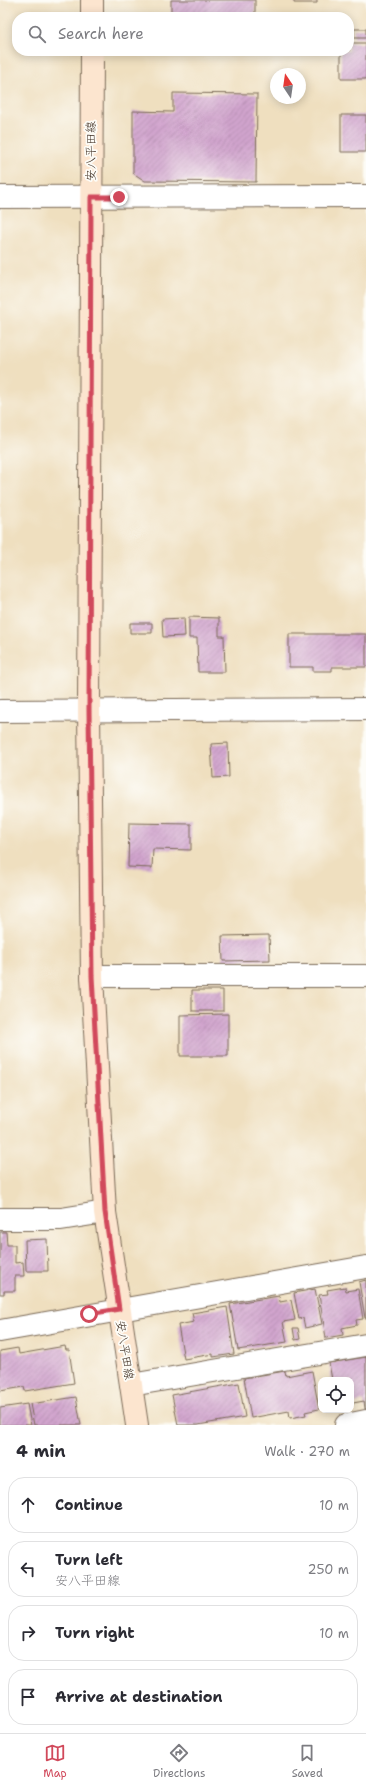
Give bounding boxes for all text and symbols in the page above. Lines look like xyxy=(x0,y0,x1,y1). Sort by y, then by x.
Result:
search box xyxy=(12,12,354,56)
icon: search xyxy=(26,23,48,45)
text: Search here xyxy=(58,24,144,44)
north arrow xyxy=(270,68,306,104)
street label: 安八平田線 xyxy=(83,121,99,181)
route end xyxy=(110,188,128,206)
route start xyxy=(80,1305,98,1323)
street label: 安八平田線 xyxy=(112,1319,138,1381)
map controls xyxy=(318,1377,354,1413)
button: locate xyxy=(318,1377,354,1413)
text: 4 min xyxy=(16,1440,66,1462)
text: Walk · 270 m xyxy=(264,1443,350,1460)
icon: ahead xyxy=(17,1494,39,1516)
text: Continue xyxy=(55,1495,123,1515)
text: 10 m xyxy=(319,1497,349,1514)
text: Turn left xyxy=(55,1550,123,1570)
icon: left xyxy=(17,1558,39,1580)
text: 250 m xyxy=(308,1561,349,1578)
text: 安八平田線 xyxy=(55,1572,120,1589)
icon: right xyxy=(17,1622,39,1644)
text: Turn right xyxy=(55,1623,135,1643)
text: 10 m xyxy=(319,1625,349,1642)
icon: arrive xyxy=(17,1686,39,1708)
text: Arrive at destination xyxy=(55,1687,223,1707)
tab: Map xyxy=(43,1742,67,1781)
tab: Directions xyxy=(153,1742,205,1781)
tab: Saved xyxy=(292,1742,323,1781)

